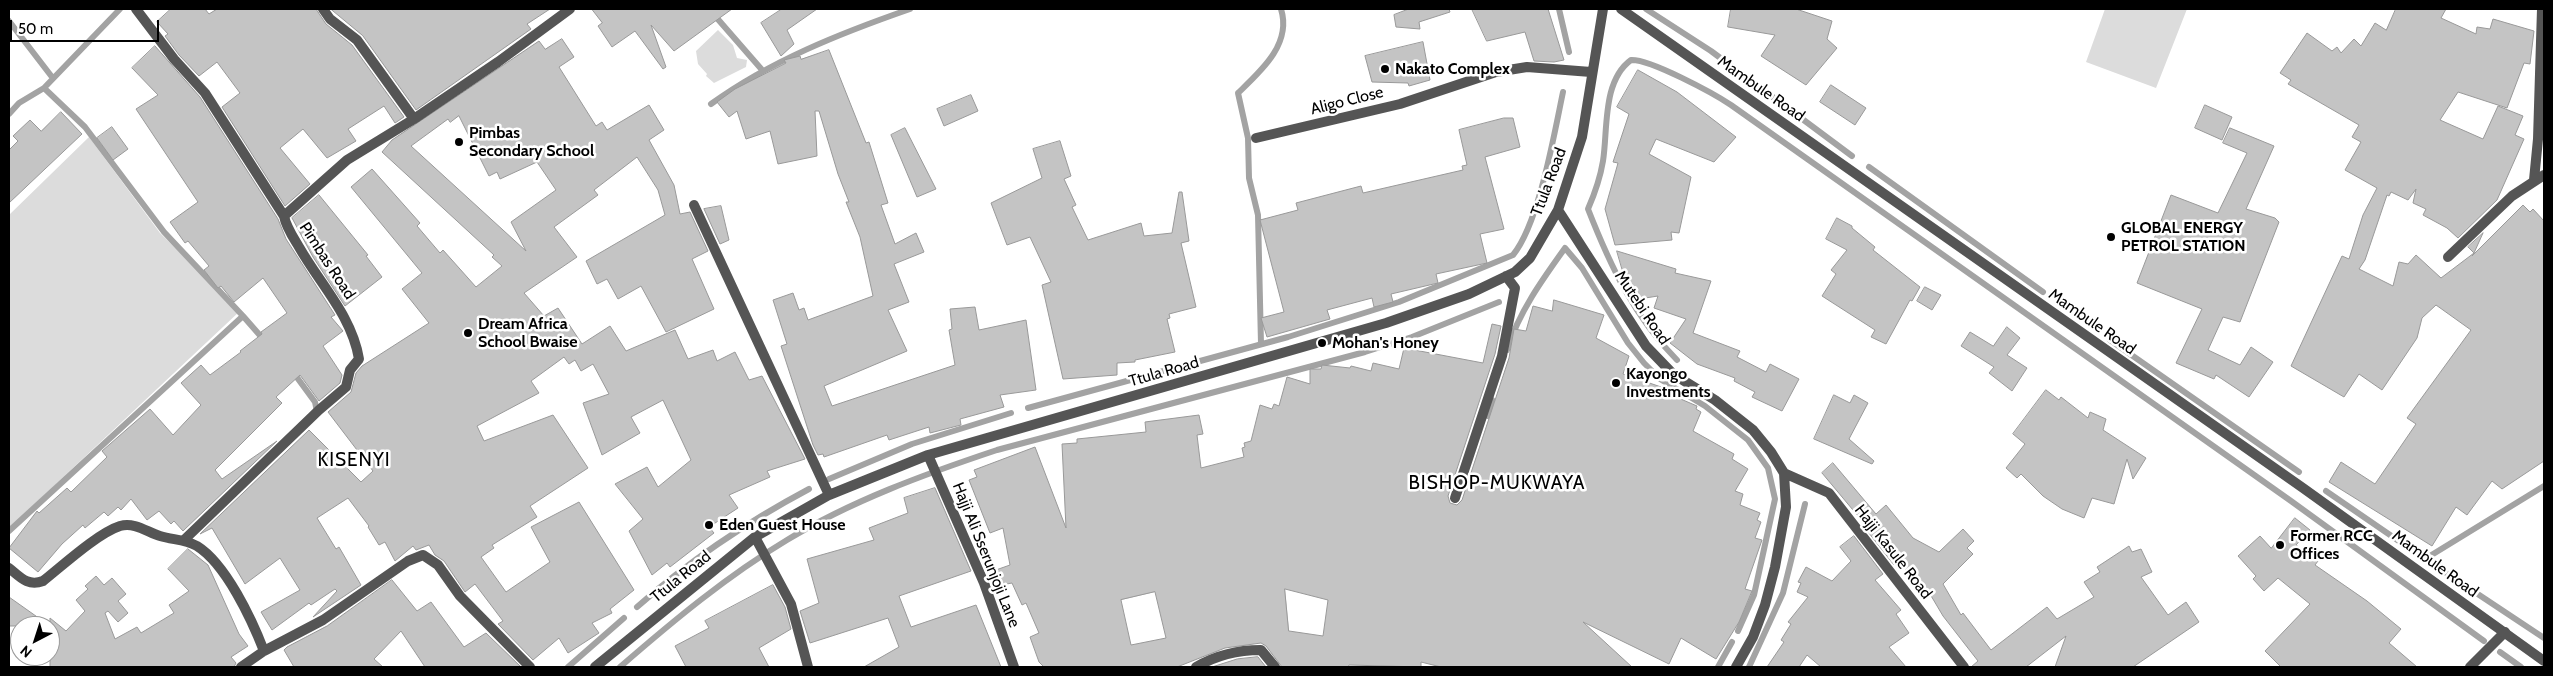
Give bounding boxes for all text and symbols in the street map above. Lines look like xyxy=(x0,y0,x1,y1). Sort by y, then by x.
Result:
scale bar xyxy=(12,10,161,42)
text: 50 m xyxy=(18,20,53,38)
street label: Mambule Road xyxy=(1714,52,1808,126)
place label: Nakato Complex xyxy=(1395,59,1510,79)
marker: Nakato Complex xyxy=(1379,63,1391,75)
street label: Aligo Close xyxy=(1309,83,1385,119)
place label: Pimbas Secondary School xyxy=(469,123,594,161)
marker: Pimbas Secondary School xyxy=(453,136,465,148)
street label: Ttula Road xyxy=(1527,145,1571,219)
place label: GLOBAL ENERGY PETROL STATION xyxy=(2121,218,2246,256)
street label: Pimbas Road xyxy=(295,219,359,303)
marker: GLOBAL ENERGY PETROL STATION xyxy=(2105,231,2117,243)
street label: Mutebi Road xyxy=(1610,267,1674,349)
street label: Mambule Road xyxy=(2045,285,2139,359)
place label: Dream Africa School Bwaise xyxy=(478,314,578,352)
marker: Dream Africa School Bwaise xyxy=(462,327,474,339)
place label: Mohan's Honey xyxy=(1332,333,1439,353)
marker: Mohan's Honey xyxy=(1316,337,1328,349)
street label: Ttula Road xyxy=(1127,353,1201,391)
place label: Kayongo Investments xyxy=(1626,364,1710,402)
marker: Kayongo Investments xyxy=(1610,377,1622,389)
district label: KISENYI xyxy=(317,449,391,471)
district label: BISHOP-MUKWAYA xyxy=(1407,472,1587,494)
street label: Hajji Ali Sserunjoji Lane xyxy=(948,480,1024,630)
street label: Hajji Kasule Road xyxy=(1850,501,1936,603)
place label: Eden Guest House xyxy=(719,515,846,535)
marker: Eden Guest House xyxy=(703,519,715,531)
place label: Former RCC Offices xyxy=(2290,526,2373,564)
street label: Mambule Road xyxy=(2388,526,2482,602)
marker: Former RCC Offices xyxy=(2274,539,2286,551)
street label: Ttula Road xyxy=(647,547,715,607)
north arrow xyxy=(10,616,60,666)
text: N xyxy=(16,642,36,662)

